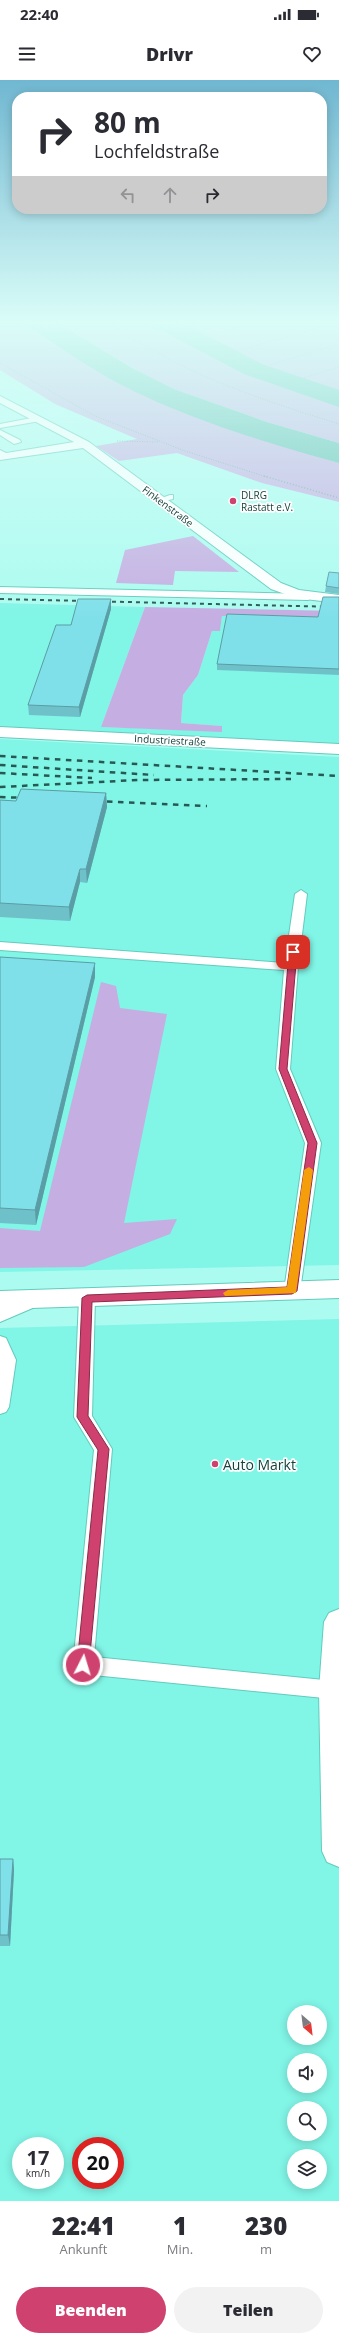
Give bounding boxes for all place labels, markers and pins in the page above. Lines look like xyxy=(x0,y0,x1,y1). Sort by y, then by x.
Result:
place label: DLRG Rastatt e.V. xyxy=(241,488,293,514)
marker: DLRG Rastatt e.V. xyxy=(228,496,238,506)
pin xyxy=(276,935,310,969)
place label: Auto Markt xyxy=(223,1455,296,1474)
marker: Auto Markt xyxy=(210,1459,220,1469)

